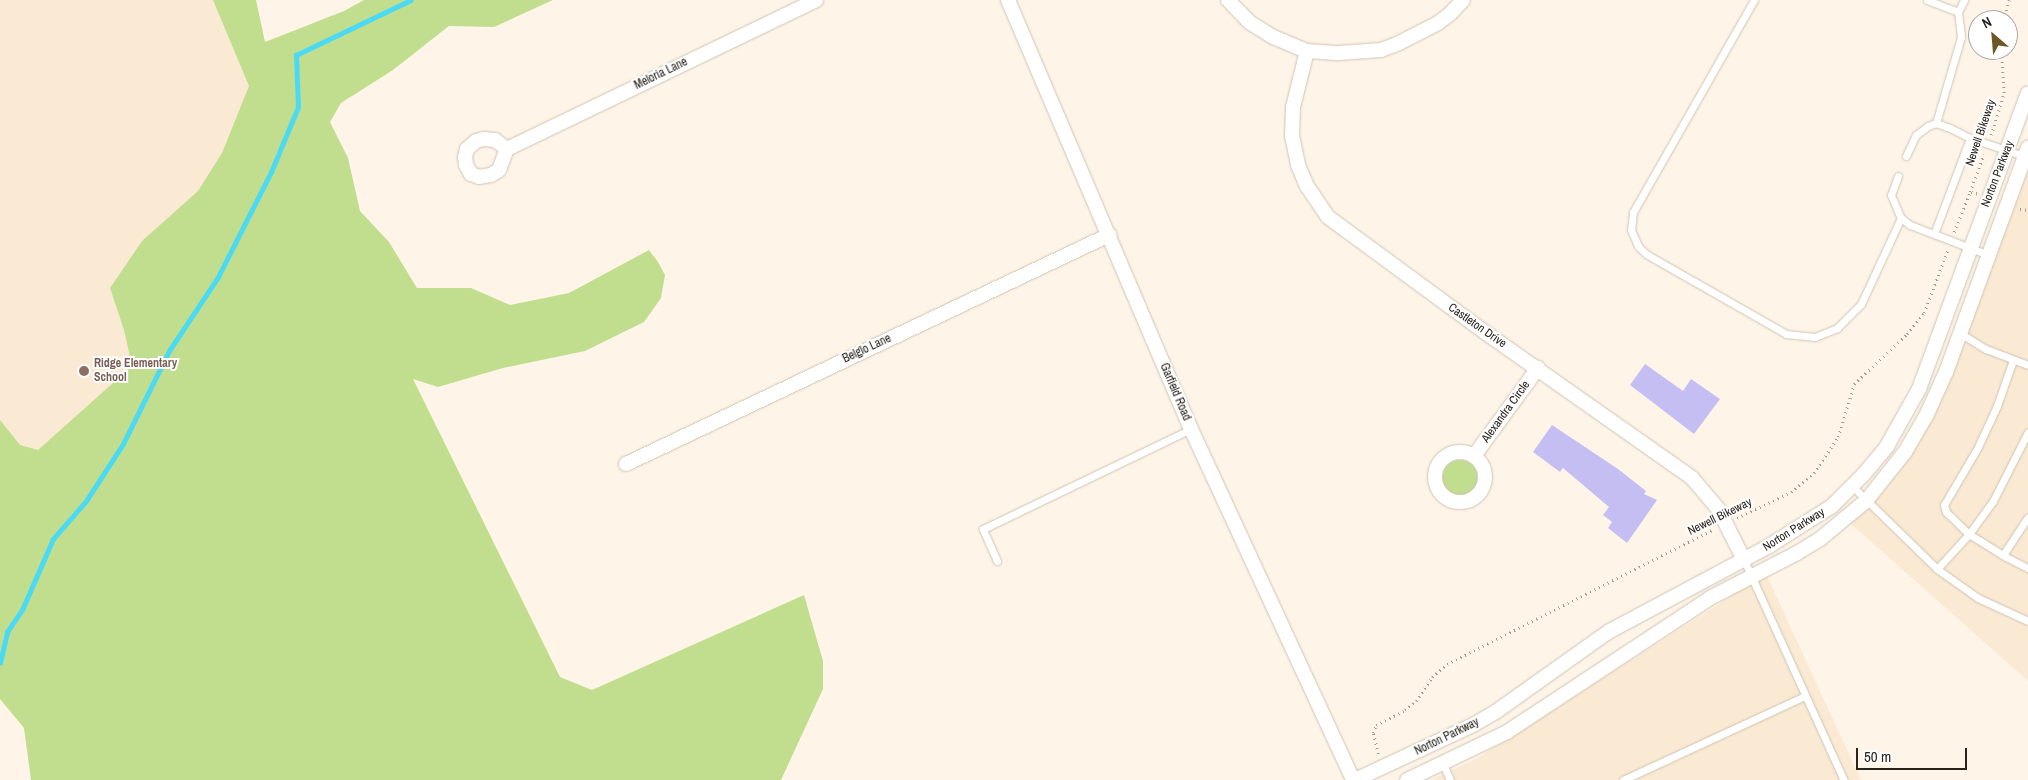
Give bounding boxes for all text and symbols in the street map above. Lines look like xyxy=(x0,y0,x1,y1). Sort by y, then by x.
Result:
north arrow xyxy=(1968,10,2018,60)
text: N xyxy=(1979,13,1994,32)
street label: Meloria Lane xyxy=(632,55,690,93)
street label: Newell Bikeway xyxy=(1963,98,1999,168)
street label: Norton Parkway xyxy=(1979,139,2017,209)
street label: Castleton Drive xyxy=(1445,301,1509,351)
street label: Belglo Lane xyxy=(840,331,894,367)
place label: Ridge Elementary School xyxy=(94,357,177,385)
street label: Garfield Road xyxy=(1156,361,1194,423)
marker: Ridge Elementary School xyxy=(78,365,90,377)
street label: Alexandra Circle xyxy=(1479,378,1533,446)
street label: Newell Bikeway xyxy=(1686,495,1754,539)
street label: Norton Parkway xyxy=(1761,505,1827,555)
street label: Norton Parkway xyxy=(1412,715,1482,759)
scale bar xyxy=(1858,738,1969,770)
text: 50 m xyxy=(1864,746,1891,767)

